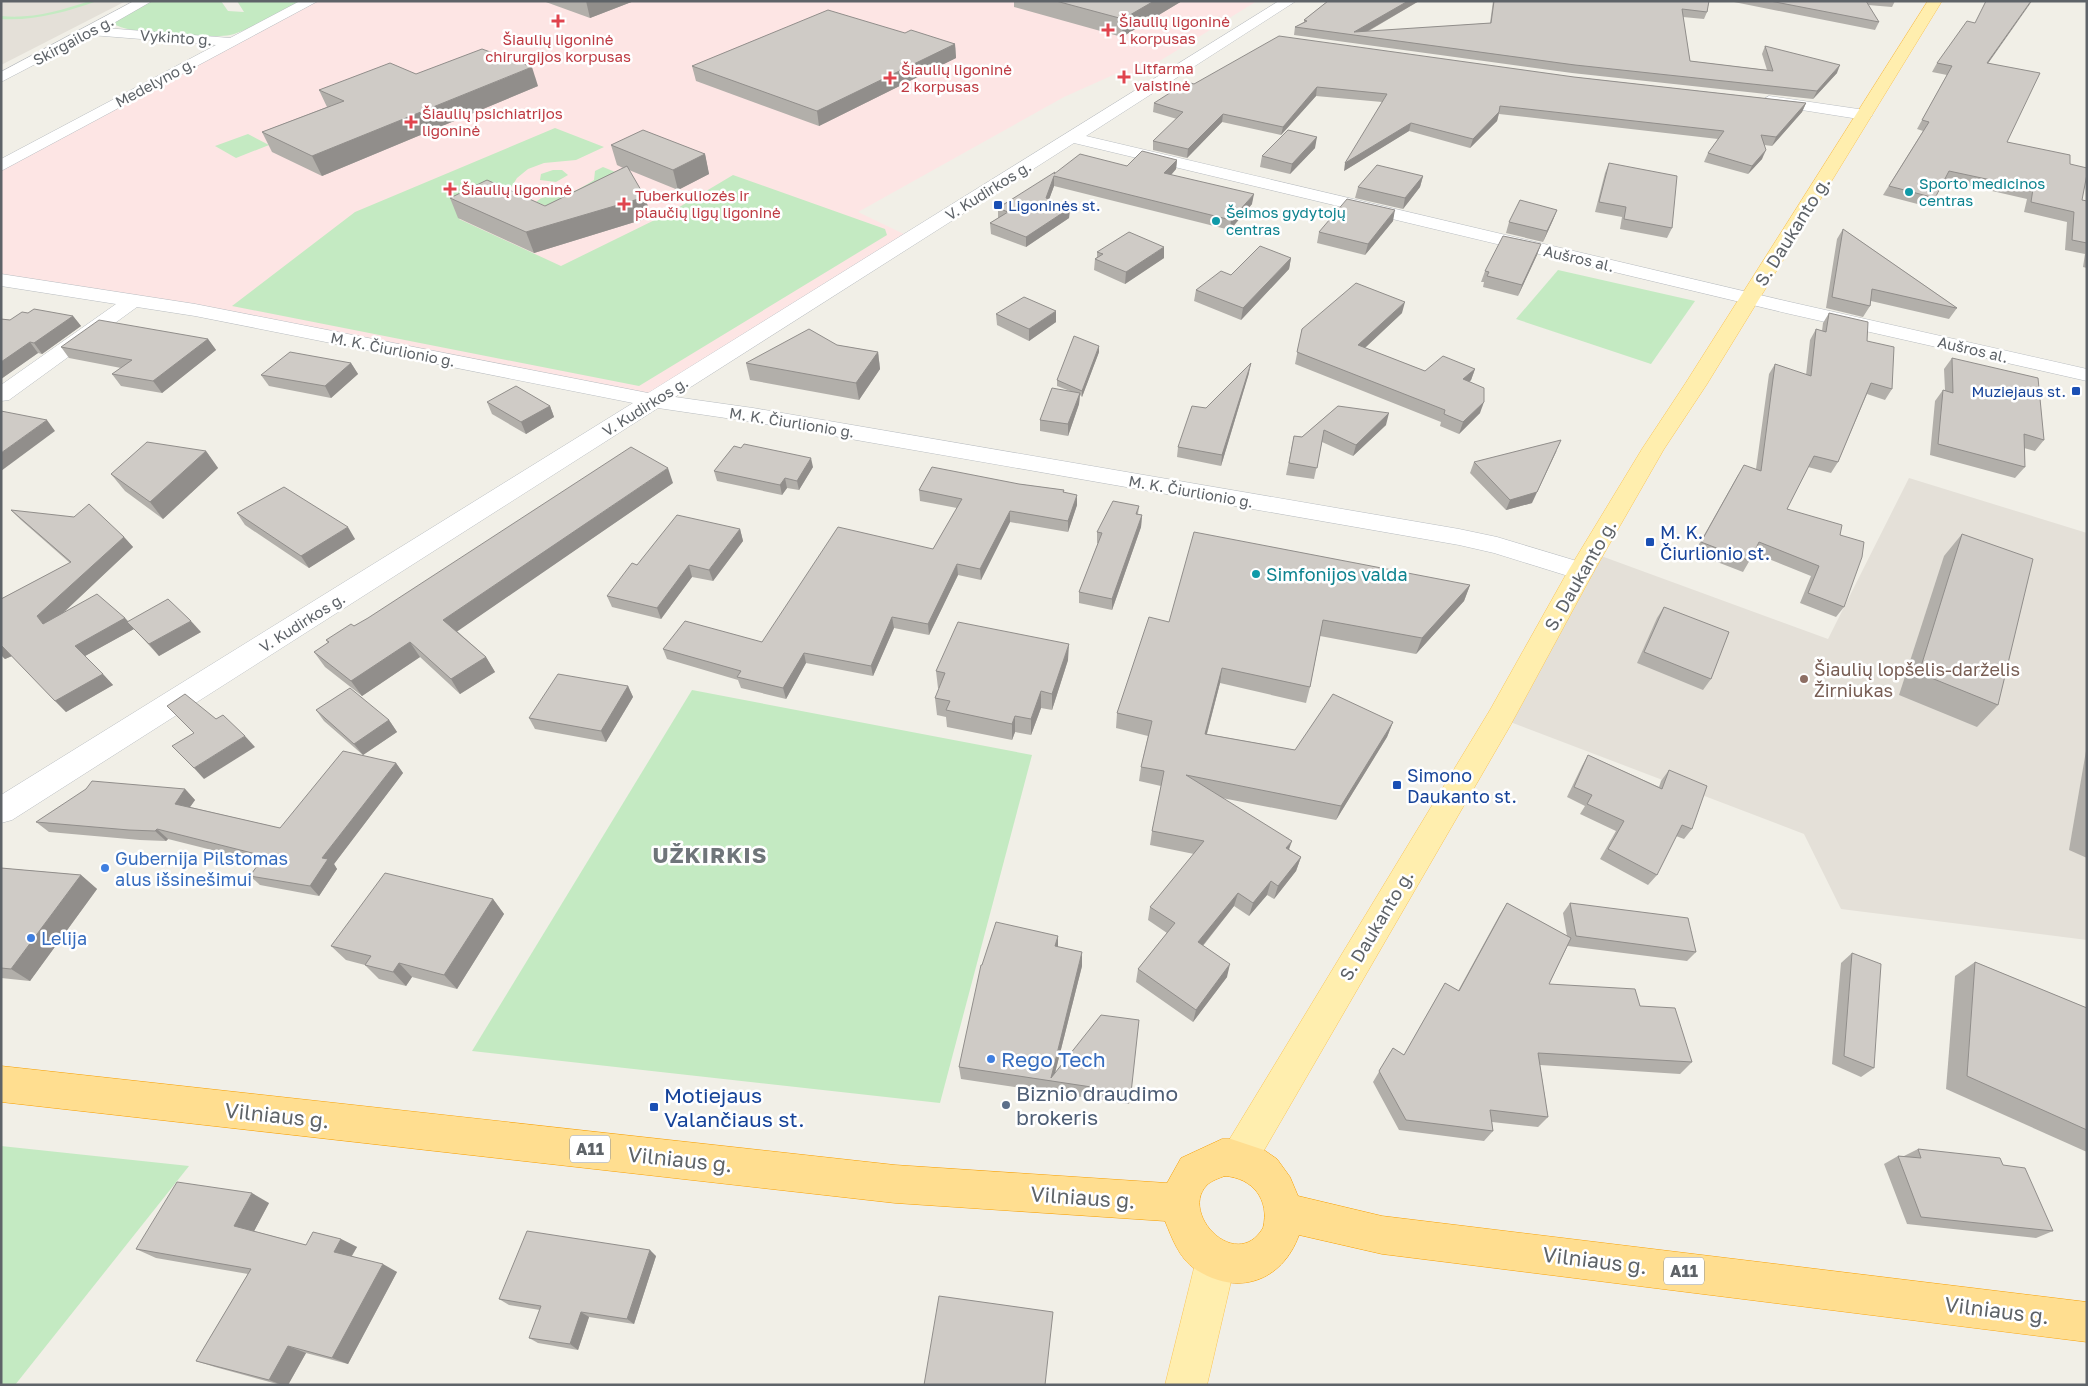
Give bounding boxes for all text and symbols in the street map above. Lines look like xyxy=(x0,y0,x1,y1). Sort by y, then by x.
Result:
street label: Skirgailos g. xyxy=(30,11,116,69)
place label: Šiaulių ligoninė 1 korpusas xyxy=(1119,12,1230,47)
marker: Šiaulių ligoninė chirurgijos korpusas xyxy=(551,14,565,28)
marker: Šiaulių ligoninė 1 korpusas xyxy=(1101,23,1115,37)
street label: Vykinto g. xyxy=(139,25,213,49)
place label: Šiaulių ligoninė chirurgijos korpusas xyxy=(485,30,631,65)
street label: Medelyno g. xyxy=(112,53,198,111)
place label: Litfarma vaistinė xyxy=(1134,59,1194,94)
place label: Šiaulių ligoninė 2 korpusas xyxy=(901,60,1012,95)
marker: Šiaulių ligoninė 2 korpusas xyxy=(883,71,897,85)
marker: Litfarma vaistinė xyxy=(1118,71,1130,83)
place label: Šiaulių psichiatrijos ligoninė xyxy=(422,104,563,139)
marker: Šiaulių psichiatrijos ligoninė xyxy=(404,115,418,129)
street label: V. Kudirkos g. xyxy=(942,157,1034,223)
street label: S. Daukanto g. xyxy=(1750,172,1834,290)
place label: Sporto medicinos centras xyxy=(1919,174,2045,209)
place label: Šiaulių ligoninė xyxy=(461,180,572,198)
marker: Šiaulių ligoninė xyxy=(443,182,457,196)
place label: Tuberkuliozės ir plaučių ligų ligoninė xyxy=(635,186,781,221)
marker: Sporto medicinos centras xyxy=(1903,186,1915,198)
place label: Ligoninės st. xyxy=(1008,196,1101,214)
marker: Tuberkuliozės ir plaučių ligų ligoninė xyxy=(617,197,631,211)
marker: Ligoninės st. xyxy=(992,199,1004,211)
place label: Šeimos gydytojų centras xyxy=(1226,203,1346,238)
marker: Šeimos gydytojų centras xyxy=(1210,215,1222,227)
street label: Aušros al. xyxy=(1542,241,1616,275)
street label: M. K. Čiurlionio g. xyxy=(329,328,457,370)
street label: Aušros al. xyxy=(1936,332,2010,366)
street label: V. Kudirkos g. xyxy=(599,373,691,439)
place label: Muziejaus st. xyxy=(1971,382,2066,400)
marker: Muziejaus st. xyxy=(2070,385,2082,397)
street label: M. K. Čiurlionio g. xyxy=(728,403,856,441)
street label: M. K. Čiurlionio g. xyxy=(1127,471,1255,511)
street label: S. Daukanto g. xyxy=(1539,515,1621,635)
place label: M. K. Čiurlionio st. xyxy=(1660,521,1770,564)
marker: M. K. Čiurlionio st. xyxy=(1644,536,1656,548)
place label: Simfonijos valda xyxy=(1266,563,1408,585)
marker: Simfonijos valda xyxy=(1250,568,1262,580)
street label: V. Kudirkos g. xyxy=(256,589,348,655)
place label: Šiaulių lopšelis-darželis Žirniukas xyxy=(1814,658,2020,701)
marker: Šiaulių lopšelis-darželis Žirniukas xyxy=(1798,673,1810,685)
place label: Simono Daukanto st. xyxy=(1407,764,1517,807)
marker: Simono Daukanto st. xyxy=(1391,779,1403,791)
district label: UŽKIRKIS xyxy=(653,841,767,868)
place label: Gubernija Pilstomas alus išsinešimui xyxy=(115,847,288,890)
marker: Gubernija Pilstomas alus išsinešimui xyxy=(99,862,111,874)
street label: S. Daukanto g. xyxy=(1334,866,1418,984)
place label: Lelija xyxy=(41,927,87,949)
marker: Lelija xyxy=(25,932,37,944)
place label: Rego Tech xyxy=(1001,1046,1106,1072)
marker: Rego Tech xyxy=(985,1053,997,1065)
place label: Biznio draudimo brokeris xyxy=(1016,1080,1178,1130)
place label: Motiejaus Valančiaus st. xyxy=(664,1082,805,1132)
street label: Vilniaus g. xyxy=(223,1097,331,1133)
marker: Biznio draudimo brokeris xyxy=(1000,1099,1012,1111)
marker: Motiejaus Valančiaus st. xyxy=(648,1101,660,1113)
road number: A11 xyxy=(570,1136,610,1162)
street label: Vilniaus g. xyxy=(626,1141,734,1177)
street label: Vilniaus g. xyxy=(1030,1180,1136,1214)
street label: Vilniaus g. xyxy=(1541,1241,1649,1279)
road number: A11 xyxy=(1664,1258,1704,1284)
street label: Vilniaus g. xyxy=(1943,1291,2051,1329)

